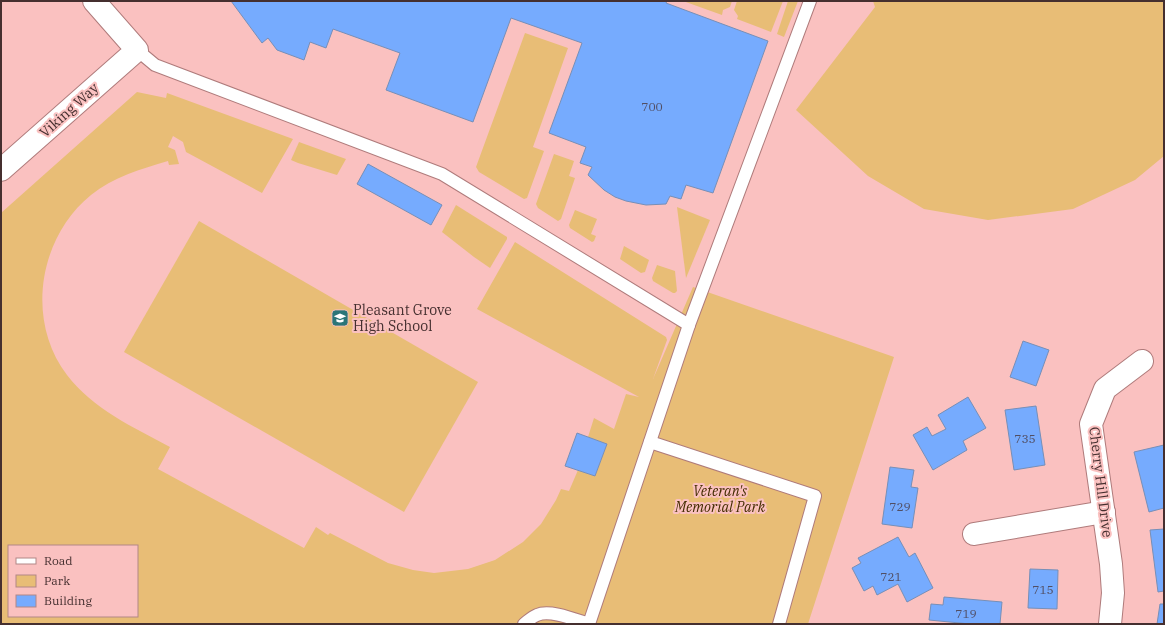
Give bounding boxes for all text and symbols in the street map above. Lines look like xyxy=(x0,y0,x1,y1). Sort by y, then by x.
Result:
street label: Viking Way xyxy=(36,78,103,141)
house number: 700 xyxy=(641,99,663,114)
place label: Pleasant Grove High School xyxy=(353,301,452,335)
school or university icon: Pleasant Grove High School xyxy=(330,308,350,328)
street label: Cherry Hill Drive xyxy=(1085,426,1117,538)
house number: 735 xyxy=(1014,431,1036,446)
park label: Veteran's Memorial Park xyxy=(674,482,766,516)
house number: 729 xyxy=(889,499,911,514)
legend xyxy=(8,545,138,617)
text: Road xyxy=(44,553,73,568)
house number: 721 xyxy=(880,569,902,584)
text: Park xyxy=(44,573,70,588)
house number: 715 xyxy=(1032,582,1054,597)
text: Building xyxy=(44,593,92,608)
house number: 719 xyxy=(955,606,977,621)

